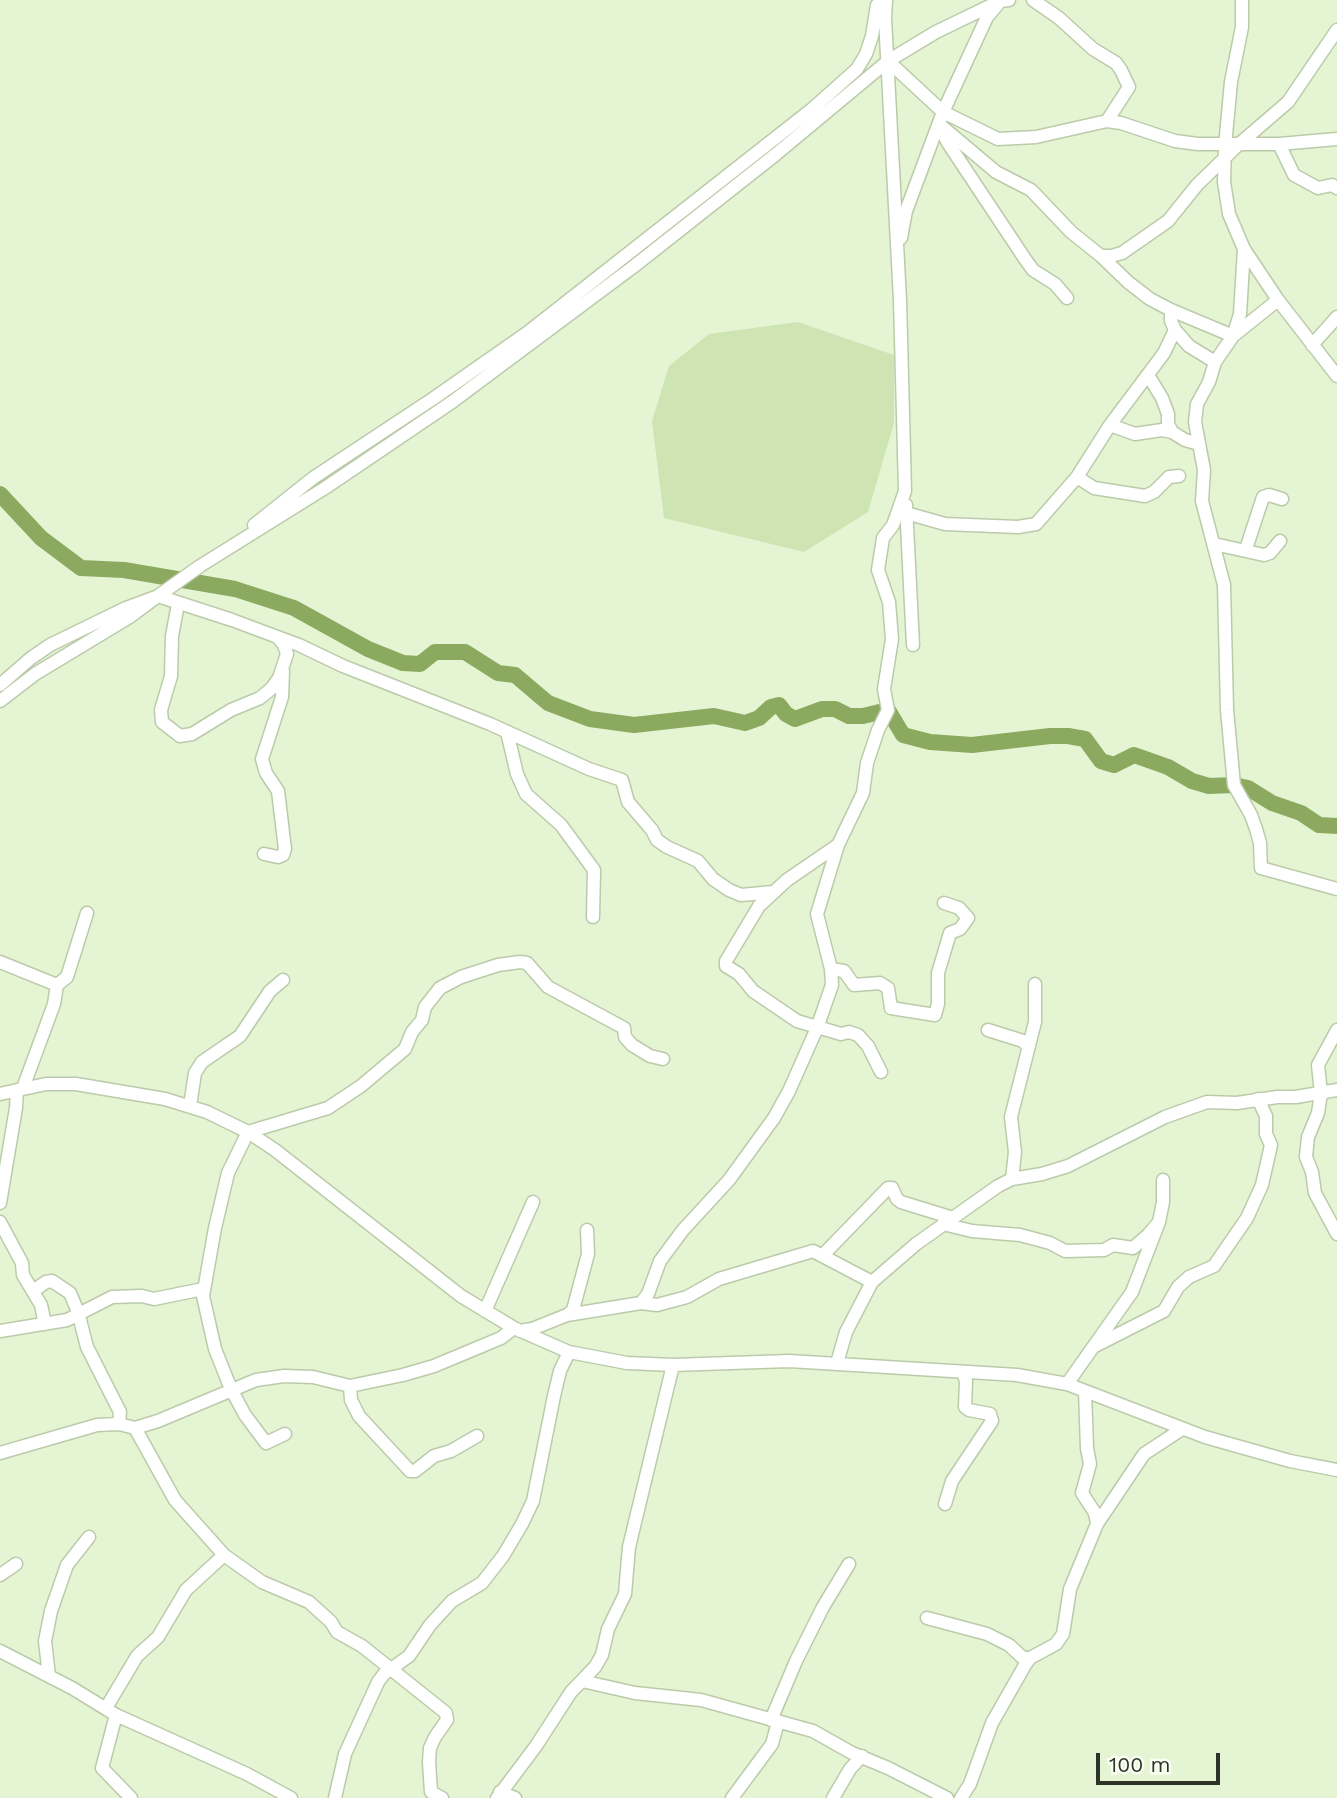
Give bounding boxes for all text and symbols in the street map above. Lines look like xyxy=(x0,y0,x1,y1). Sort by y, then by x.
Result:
scale bar xyxy=(1099,1738,1223,1782)
text: 100 m xyxy=(1109,1752,1171,1777)

